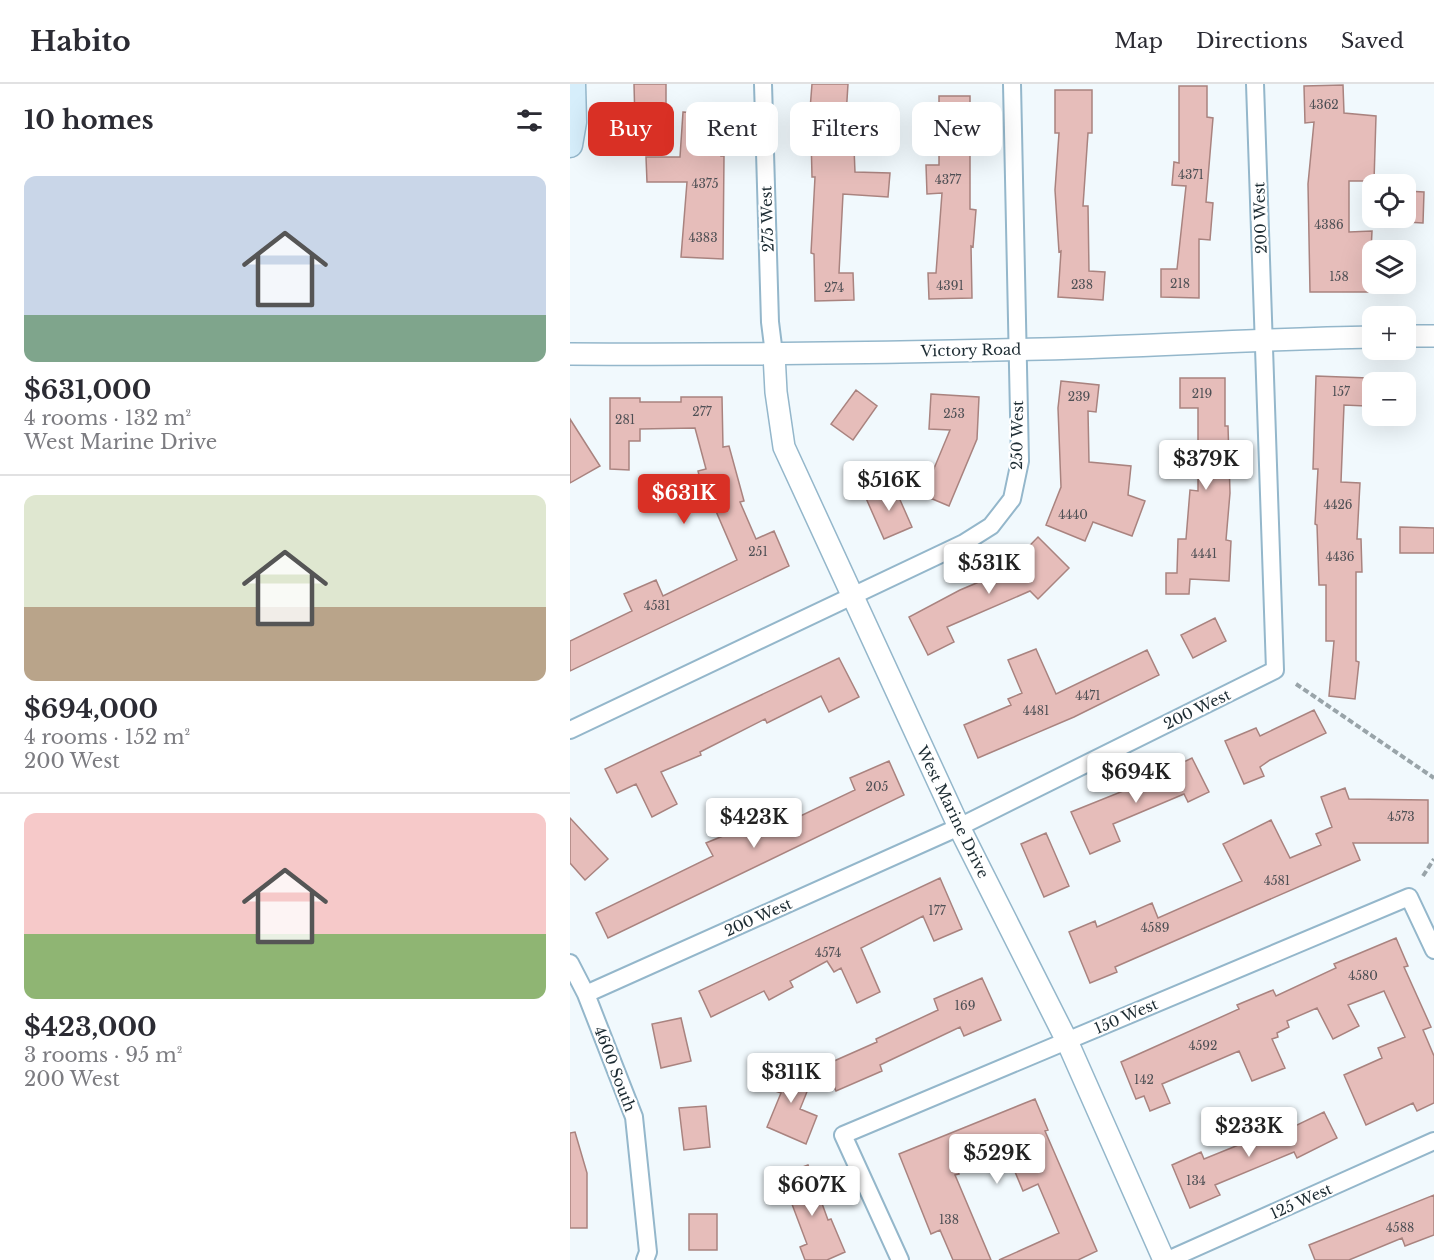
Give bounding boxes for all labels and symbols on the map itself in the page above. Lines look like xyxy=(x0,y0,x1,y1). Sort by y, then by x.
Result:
house number: 4362 xyxy=(1309,97,1339,112)
house number: 4371 xyxy=(1178,167,1204,182)
house number: 4377 xyxy=(935,172,962,187)
house number: 4375 xyxy=(691,176,719,191)
street label: 200 West xyxy=(1249,181,1271,254)
street label: 275 West xyxy=(756,185,778,252)
house number: 4386 xyxy=(1314,217,1344,232)
house number: 4383 xyxy=(688,230,718,245)
house number: 158 xyxy=(1329,269,1349,284)
house number: 218 xyxy=(1170,276,1190,291)
house number: 238 xyxy=(1071,277,1093,292)
house number: 4391 xyxy=(936,278,964,293)
house number: 274 xyxy=(824,280,844,295)
street label: Victory Road xyxy=(919,340,1022,360)
house number: 157 xyxy=(1332,384,1351,399)
house number: 219 xyxy=(1192,386,1212,401)
house number: 239 xyxy=(1068,389,1090,404)
street label: 250 West xyxy=(1007,400,1027,470)
house number: 277 xyxy=(692,404,713,419)
house number: 253 xyxy=(943,406,965,421)
house number: 281 xyxy=(615,412,635,427)
pin: $379K xyxy=(1164,440,1248,491)
pin: $516K xyxy=(847,461,931,512)
pin: $631K xyxy=(642,474,726,525)
house number: 4426 xyxy=(1323,497,1353,512)
house number: 4440 xyxy=(1058,507,1088,522)
house number: 251 xyxy=(748,544,768,559)
pin: $531K xyxy=(947,544,1031,595)
house number: 4441 xyxy=(1191,546,1217,561)
house number: 4436 xyxy=(1325,549,1355,564)
house number: 4531 xyxy=(644,598,670,613)
street label: 200 West xyxy=(1161,685,1234,733)
house number: 4471 xyxy=(1075,688,1101,703)
house number: 4481 xyxy=(1023,703,1049,718)
street label: West Marine Drive xyxy=(912,742,993,881)
pin: $694K xyxy=(1094,753,1178,804)
house number: 205 xyxy=(866,779,889,794)
pin: $423K xyxy=(712,798,796,849)
house number: 4573 xyxy=(1387,809,1415,824)
house number: 4581 xyxy=(1264,873,1290,888)
street label: 200 West xyxy=(721,894,795,940)
house number: 177 xyxy=(928,903,947,918)
house number: 4589 xyxy=(1141,920,1169,935)
house number: 4574 xyxy=(815,945,841,960)
house number: 4580 xyxy=(1348,968,1378,983)
street label: 150 West xyxy=(1091,994,1161,1038)
house number: 169 xyxy=(955,998,975,1013)
street label: 4600 South xyxy=(590,1024,640,1114)
house number: 4592 xyxy=(1189,1038,1217,1053)
pin: $311K xyxy=(749,1053,833,1104)
house number: 142 xyxy=(1134,1072,1154,1087)
pin: $233K xyxy=(1207,1107,1291,1158)
pin: $529K xyxy=(955,1134,1039,1185)
pin: $607K xyxy=(770,1166,854,1217)
house number: 134 xyxy=(1186,1173,1206,1188)
street label: 125 West xyxy=(1267,1179,1335,1223)
house number: 138 xyxy=(939,1212,959,1227)
house number: 4588 xyxy=(1386,1220,1414,1235)

